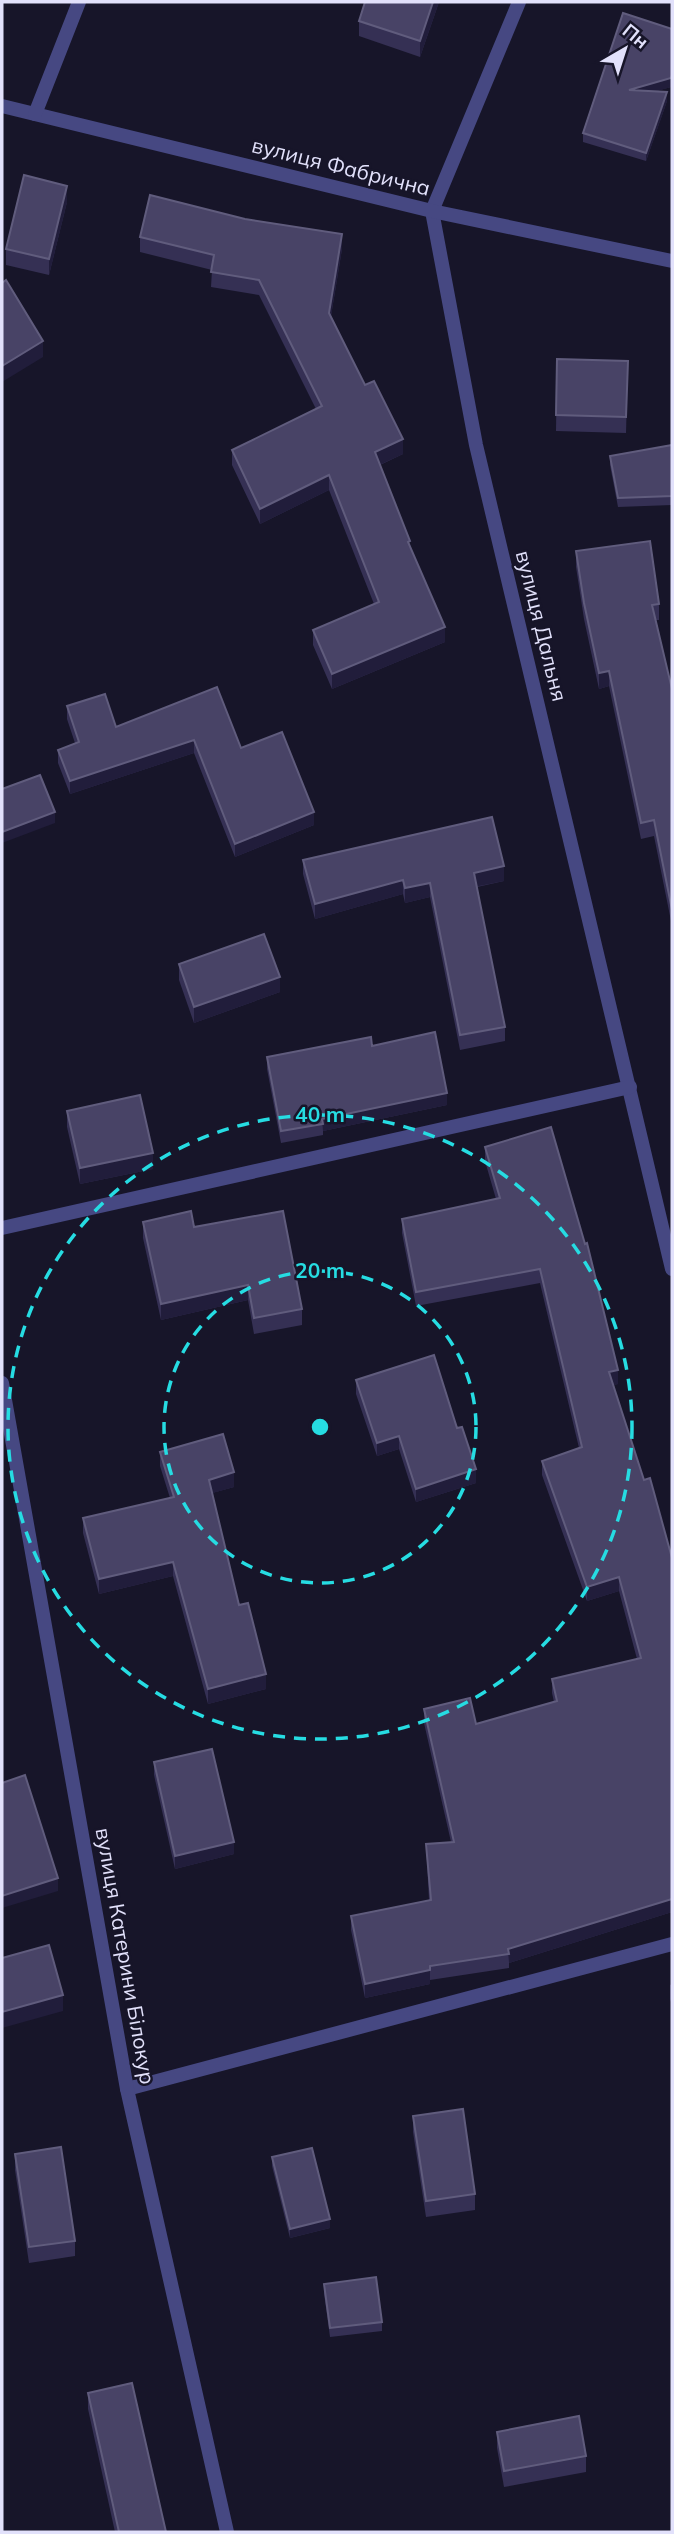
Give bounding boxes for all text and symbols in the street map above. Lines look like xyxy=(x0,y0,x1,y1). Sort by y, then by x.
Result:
north arrow xyxy=(590,14,660,84)
text: Пн xyxy=(618,18,654,53)
street label: вулиця Фабрична xyxy=(249,131,433,201)
street label: вулиця Дальня xyxy=(511,548,573,704)
text: 40 m xyxy=(295,1101,345,1127)
text: 20 m xyxy=(295,1257,345,1283)
centre of rings xyxy=(308,1415,332,1439)
street label: вулиця Катерини Білокур xyxy=(91,1825,161,2086)

